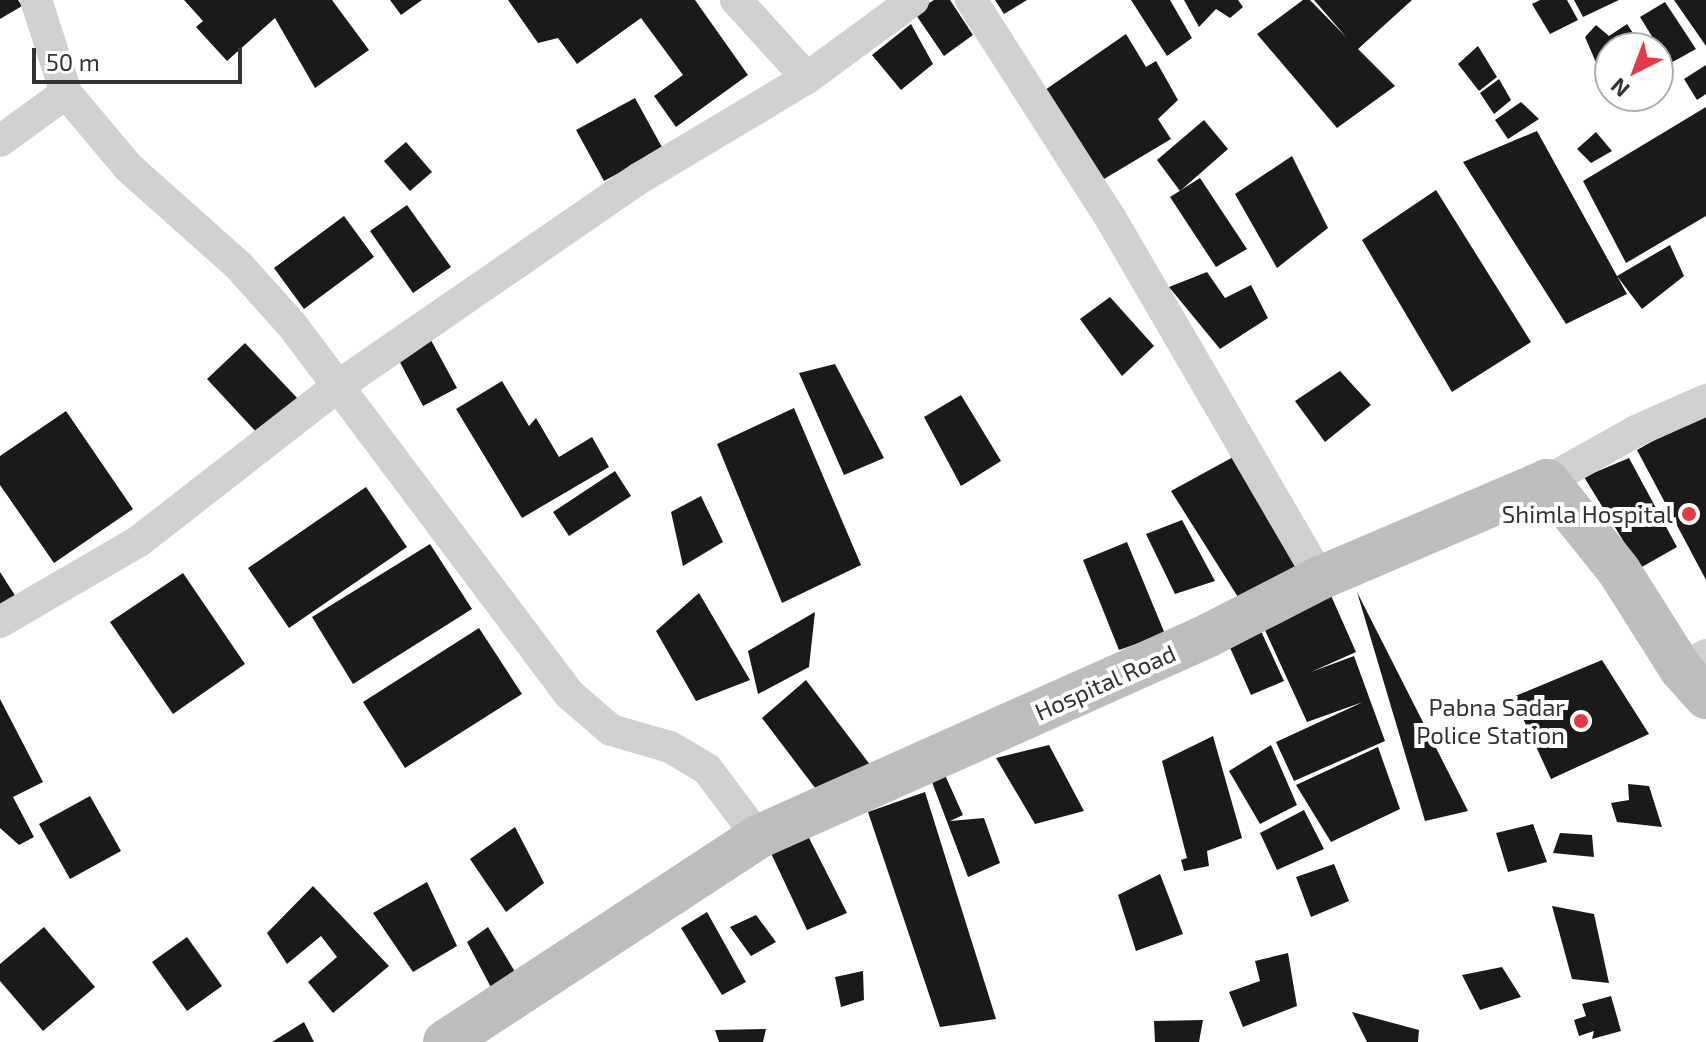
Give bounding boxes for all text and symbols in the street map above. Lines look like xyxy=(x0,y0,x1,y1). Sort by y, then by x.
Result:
scale bar xyxy=(36,32,246,82)
north arrow xyxy=(1594,32,1674,112)
text: 50 m xyxy=(46,47,100,76)
text: N xyxy=(1605,73,1634,103)
place label: Shimla Hospital xyxy=(1502,500,1673,528)
marker: Shimla Hospital xyxy=(1680,505,1698,523)
street label: Hospital Road xyxy=(1030,638,1180,726)
place label: Pabna Sadar Police Station xyxy=(1416,693,1565,749)
marker: Pabna Sadar Police Station xyxy=(1572,712,1590,730)

